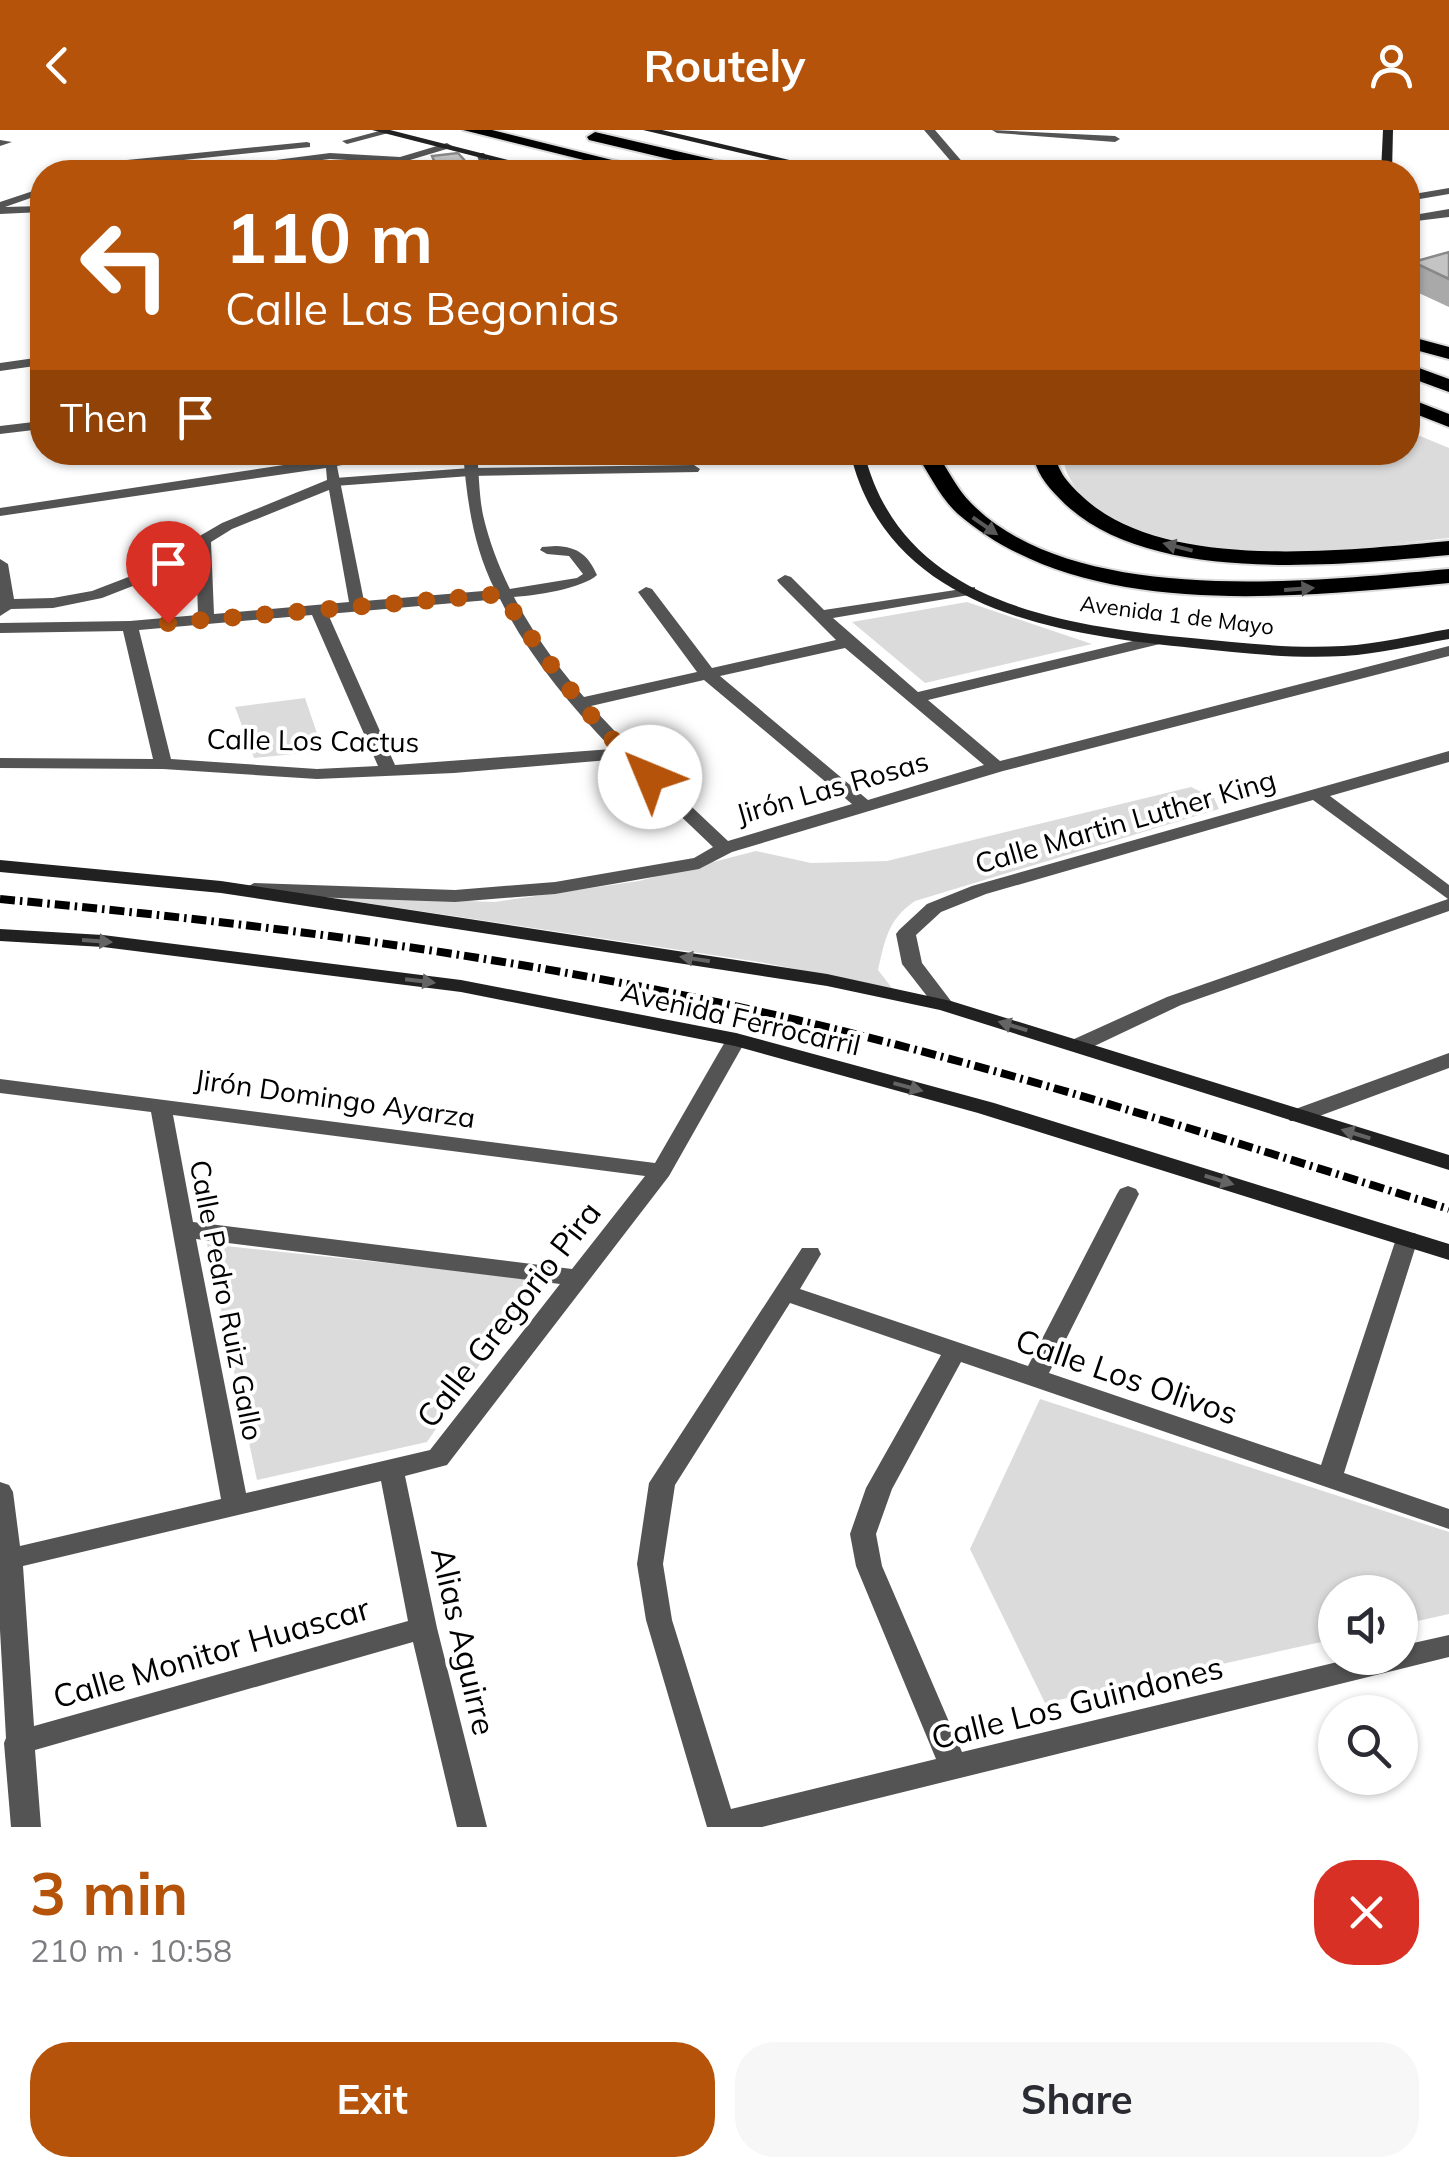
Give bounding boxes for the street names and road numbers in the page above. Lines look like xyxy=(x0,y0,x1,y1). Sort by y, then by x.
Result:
street label: Avenida 1 de Mayo xyxy=(1078,589,1276,641)
street label: Calle Los Cactus xyxy=(206,721,420,759)
street label: Jirón Las Rosas xyxy=(732,743,932,831)
street label: Calle Martin Luther King xyxy=(971,761,1279,881)
street label: Avenida Ferrocarril xyxy=(618,973,864,1063)
street label: Jirón Domingo Ayarza xyxy=(192,1061,478,1135)
street label: Calle Pedro Ruiz Gallo xyxy=(183,1157,271,1443)
street label: Calle Gregorio Pira xyxy=(407,1193,609,1435)
street label: Calle Los Olivos xyxy=(1011,1319,1243,1433)
street label: Alias Aguirre xyxy=(423,1543,505,1739)
street label: Calle Monitor Huascar xyxy=(48,1588,374,1716)
street label: Calle Los Guindones xyxy=(927,1646,1227,1758)

